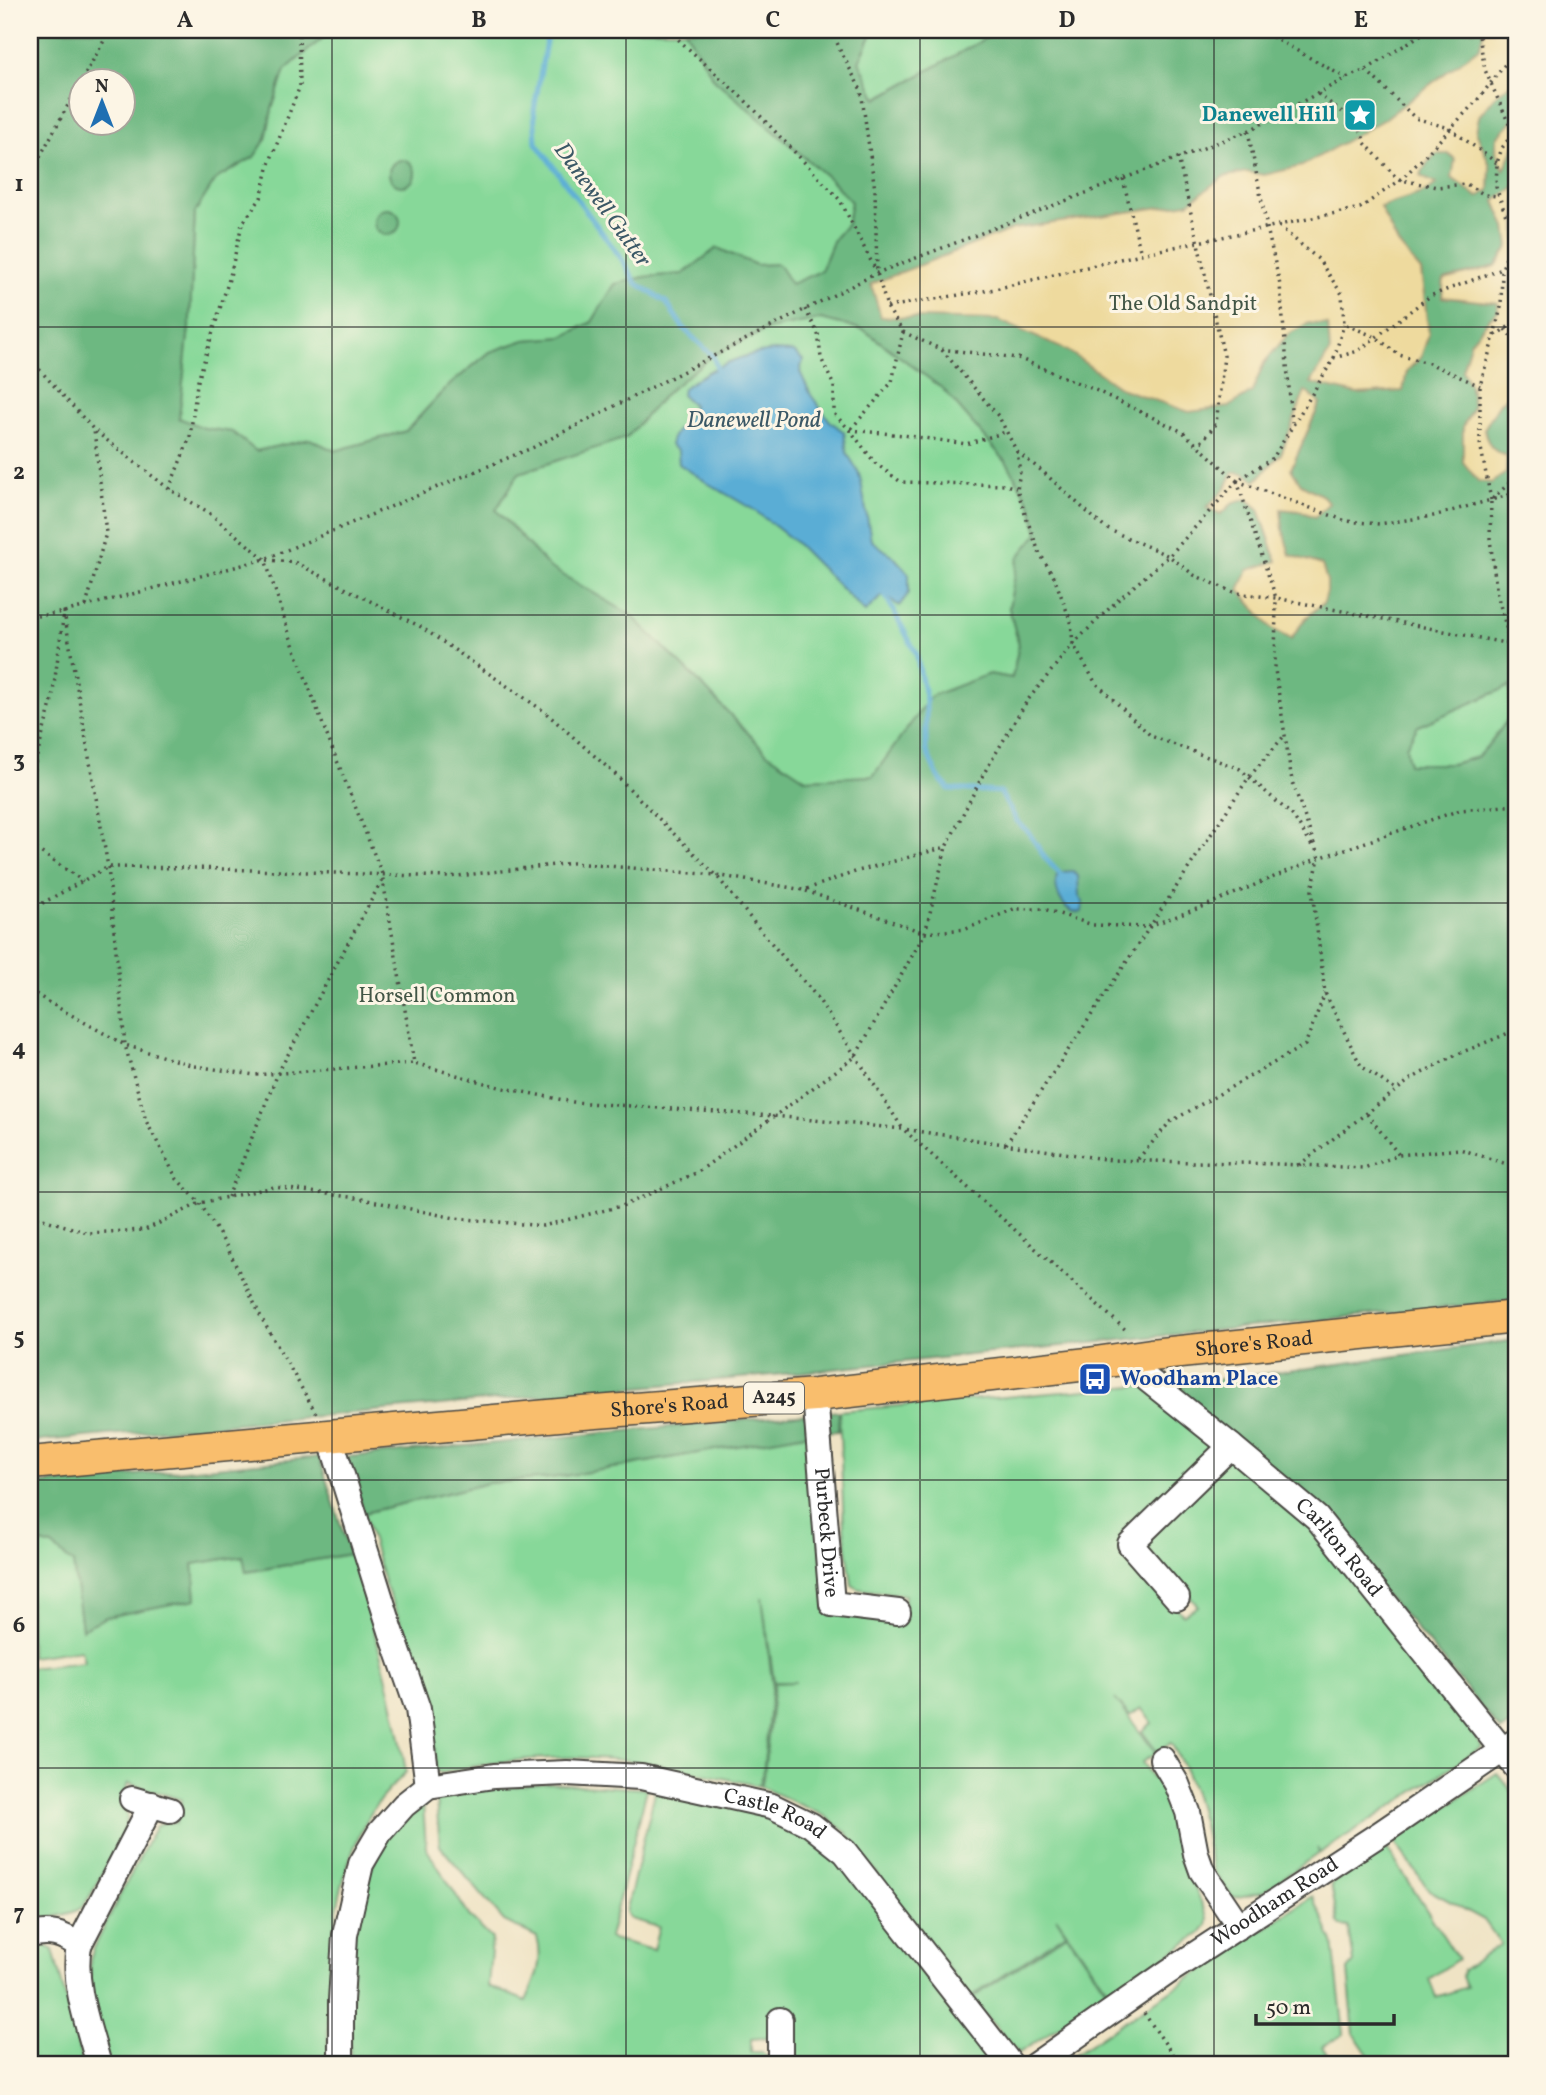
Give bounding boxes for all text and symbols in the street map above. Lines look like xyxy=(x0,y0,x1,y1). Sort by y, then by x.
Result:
text: A xyxy=(177,5,193,37)
text: B xyxy=(471,5,487,37)
text: C xyxy=(766,5,780,37)
text: D xyxy=(1059,5,1076,37)
text: E xyxy=(1354,5,1368,37)
north arrow xyxy=(66,66,136,136)
text: N xyxy=(95,74,109,100)
place icon: Danewell Hill xyxy=(1341,96,1379,134)
place label: Danewell Hill xyxy=(1202,101,1336,130)
water label: Danewell Gutter xyxy=(546,136,658,274)
text: 1 xyxy=(14,169,24,201)
park label: The Old Sandpit xyxy=(1109,290,1257,319)
water label: Danewell Pond xyxy=(687,405,821,437)
text: 2 xyxy=(13,457,25,489)
text: 3 xyxy=(13,745,25,777)
park label: Horsell Common xyxy=(358,982,516,1011)
text: 4 xyxy=(12,1033,26,1065)
text: 5 xyxy=(13,1322,25,1354)
street label: Shore's Road xyxy=(1194,1324,1315,1365)
bus stop icon: Woodham Place xyxy=(1076,1360,1114,1398)
place label: Woodham Place xyxy=(1120,1365,1278,1394)
road number: A245 xyxy=(744,1382,804,1414)
street label: Shore's Road xyxy=(609,1387,730,1425)
street label: Purbeck Drive xyxy=(806,1466,846,1599)
street label: Carlton Road xyxy=(1289,1491,1389,1603)
text: 6 xyxy=(13,1610,25,1642)
street label: Castle Road xyxy=(721,1781,832,1846)
street label: Woodham Road xyxy=(1206,1850,1344,1954)
text: 7 xyxy=(14,1898,25,1930)
scale bar xyxy=(1256,1983,1394,2027)
text: 50 m xyxy=(1266,1994,1311,2023)

